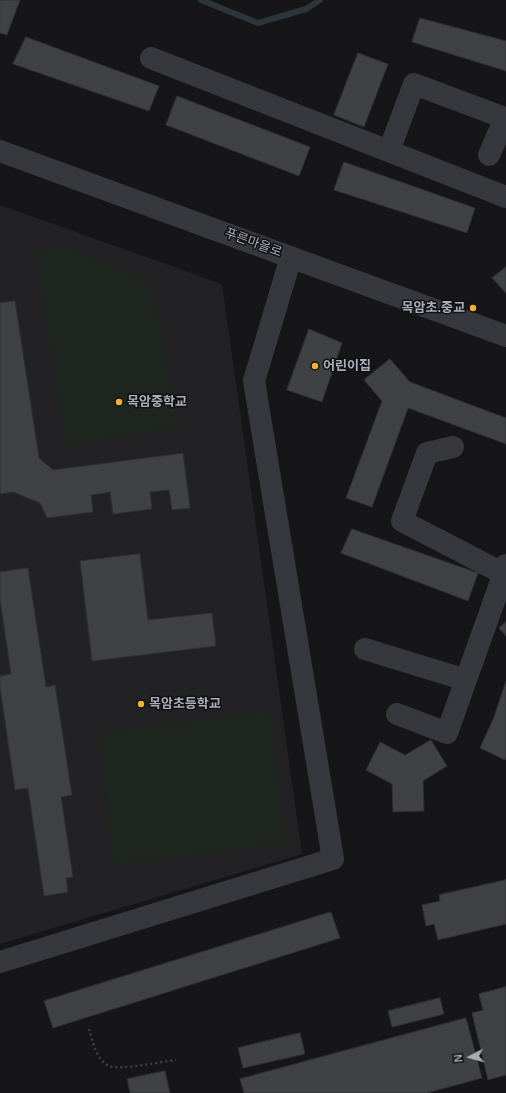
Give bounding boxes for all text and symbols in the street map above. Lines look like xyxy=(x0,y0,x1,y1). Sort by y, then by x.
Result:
street label: 푸른마을로 xyxy=(222,225,284,261)
place label: 목암초.중교 xyxy=(402,300,465,316)
marker: 목암초.중교 xyxy=(468,303,478,313)
place label: 어린이집 xyxy=(323,358,371,374)
marker: 어린이집 xyxy=(310,361,320,371)
place label: 목암중학교 xyxy=(127,394,187,410)
marker: 목암중학교 xyxy=(114,397,124,407)
place label: 목암초등학교 xyxy=(149,696,221,712)
marker: 목암초등학교 xyxy=(136,699,146,709)
north arrow xyxy=(450,1037,490,1077)
text: N xyxy=(452,1054,464,1063)

